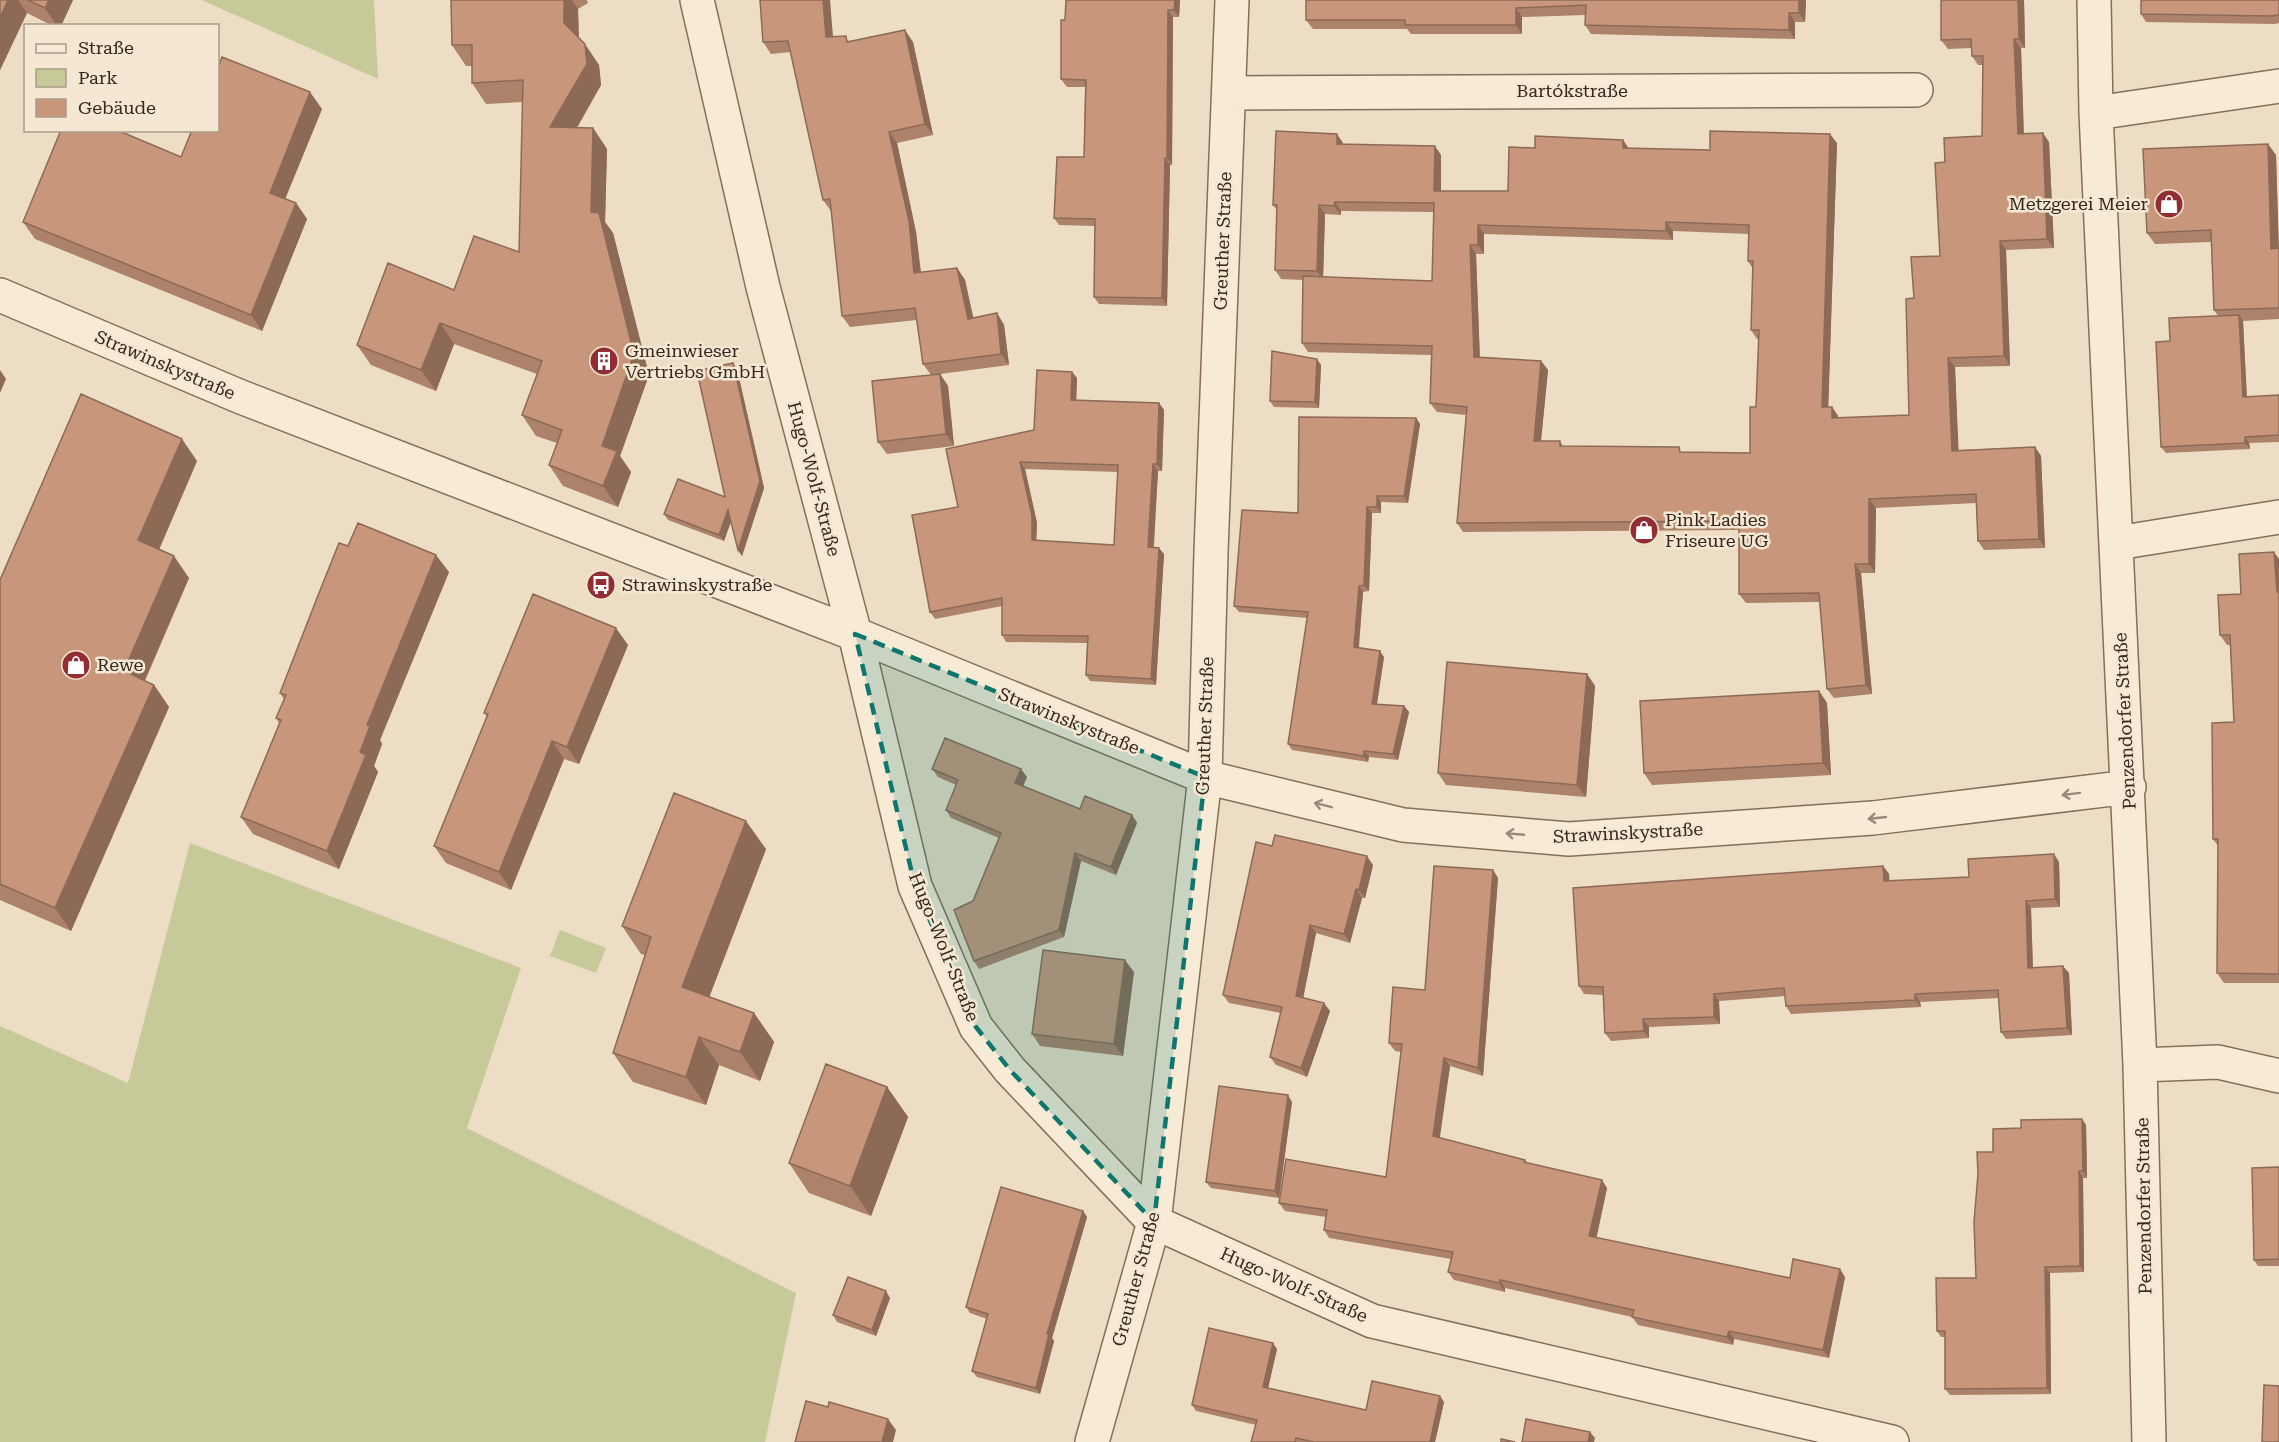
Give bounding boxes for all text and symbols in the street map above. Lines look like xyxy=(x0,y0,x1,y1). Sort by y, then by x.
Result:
legend xyxy=(24,24,219,132)
text: Straße xyxy=(78,37,134,58)
text: Park xyxy=(78,67,118,88)
street label: Bartókstraße xyxy=(1516,80,1628,101)
text: Gebäude xyxy=(78,97,156,118)
street label: Greuther Straße xyxy=(1210,171,1235,311)
shop icon: Metzgerei Meier xyxy=(2153,188,2185,220)
place label: Metzgerei Meier xyxy=(2009,193,2148,214)
street label: Strawinskystraße xyxy=(92,326,239,404)
place label: Gmeinwieser Vertriebs GmbH xyxy=(625,340,765,382)
building icon: Gmeinwieser Vertriebs GmbH xyxy=(588,345,620,377)
street label: Hugo-Wolf-Straße xyxy=(784,399,845,559)
place label: Pink Ladies Friseure UG xyxy=(1665,509,1769,551)
shop icon: Pink Ladies Friseure UG xyxy=(1628,514,1660,546)
bus stop icon: Strawinskystraße xyxy=(585,569,617,601)
place label: Strawinskystraße xyxy=(622,574,772,595)
street label: Penzendorfer Straße xyxy=(2109,632,2140,810)
shop icon: Rewe xyxy=(60,649,92,681)
place label: Rewe xyxy=(97,654,143,675)
street label: Greuther Straße xyxy=(1192,656,1217,796)
street label: Strawinskystraße xyxy=(996,683,1143,758)
one-way arrow xyxy=(2061,789,2081,800)
one-way arrow xyxy=(1313,799,1332,811)
one-way arrow xyxy=(1867,813,1887,824)
street label: Strawinskystraße xyxy=(1552,818,1704,847)
one-way arrow xyxy=(1505,829,1525,840)
street label: Hugo-Wolf-Straße xyxy=(905,869,984,1025)
street label: Penzendorfer Straße xyxy=(2131,1117,2156,1295)
street label: Greuther Straße xyxy=(1107,1209,1164,1348)
street label: Hugo-Wolf-Straße xyxy=(1217,1243,1371,1327)

